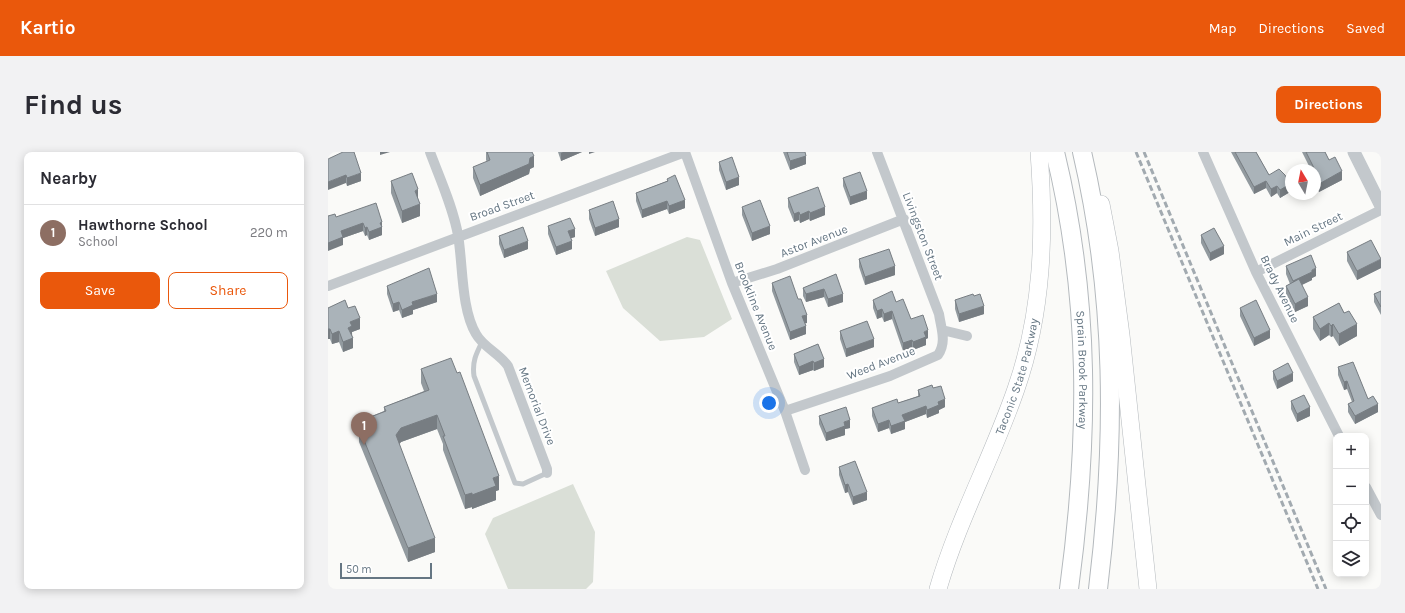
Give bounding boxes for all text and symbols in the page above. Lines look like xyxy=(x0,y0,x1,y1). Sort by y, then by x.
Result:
text: Kartio xyxy=(20,17,75,39)
text: Map xyxy=(1209,20,1237,37)
text: Directions xyxy=(1259,20,1324,37)
text: Saved xyxy=(1346,20,1385,37)
button: Directions xyxy=(1276,86,1381,123)
text: Find us xyxy=(24,88,123,121)
north arrow xyxy=(1285,164,1321,200)
text: Nearby xyxy=(40,168,97,188)
street label: Broad Street xyxy=(468,188,537,224)
street label: Livingston Street xyxy=(900,190,946,282)
street label: Main Street xyxy=(1281,209,1345,249)
text: Hawthorne School xyxy=(78,216,208,234)
street label: Astor Avenue xyxy=(778,222,850,260)
text: 1 xyxy=(51,225,55,240)
text: 220 m xyxy=(250,225,288,240)
text: School xyxy=(78,234,118,249)
street label: Brady Avenue xyxy=(1258,253,1302,325)
street label: Brookline Avenue xyxy=(732,260,780,352)
button: Save xyxy=(40,272,160,309)
button: Share xyxy=(168,272,288,309)
street label: Sprain Brook Parkway xyxy=(1073,310,1090,430)
street label: Taconic State Parkway xyxy=(992,317,1041,437)
street label: Weed Avenue xyxy=(845,344,917,382)
street label: Memorial Drive xyxy=(516,365,558,447)
your location xyxy=(759,393,779,413)
pin: 1 xyxy=(351,412,377,445)
map controls xyxy=(1333,433,1369,577)
button: + xyxy=(1333,433,1369,469)
button: − xyxy=(1333,469,1369,505)
button: locate xyxy=(1333,505,1369,541)
button: layers xyxy=(1333,541,1369,577)
scale bar xyxy=(340,561,432,580)
text: 50 m xyxy=(346,563,372,576)

